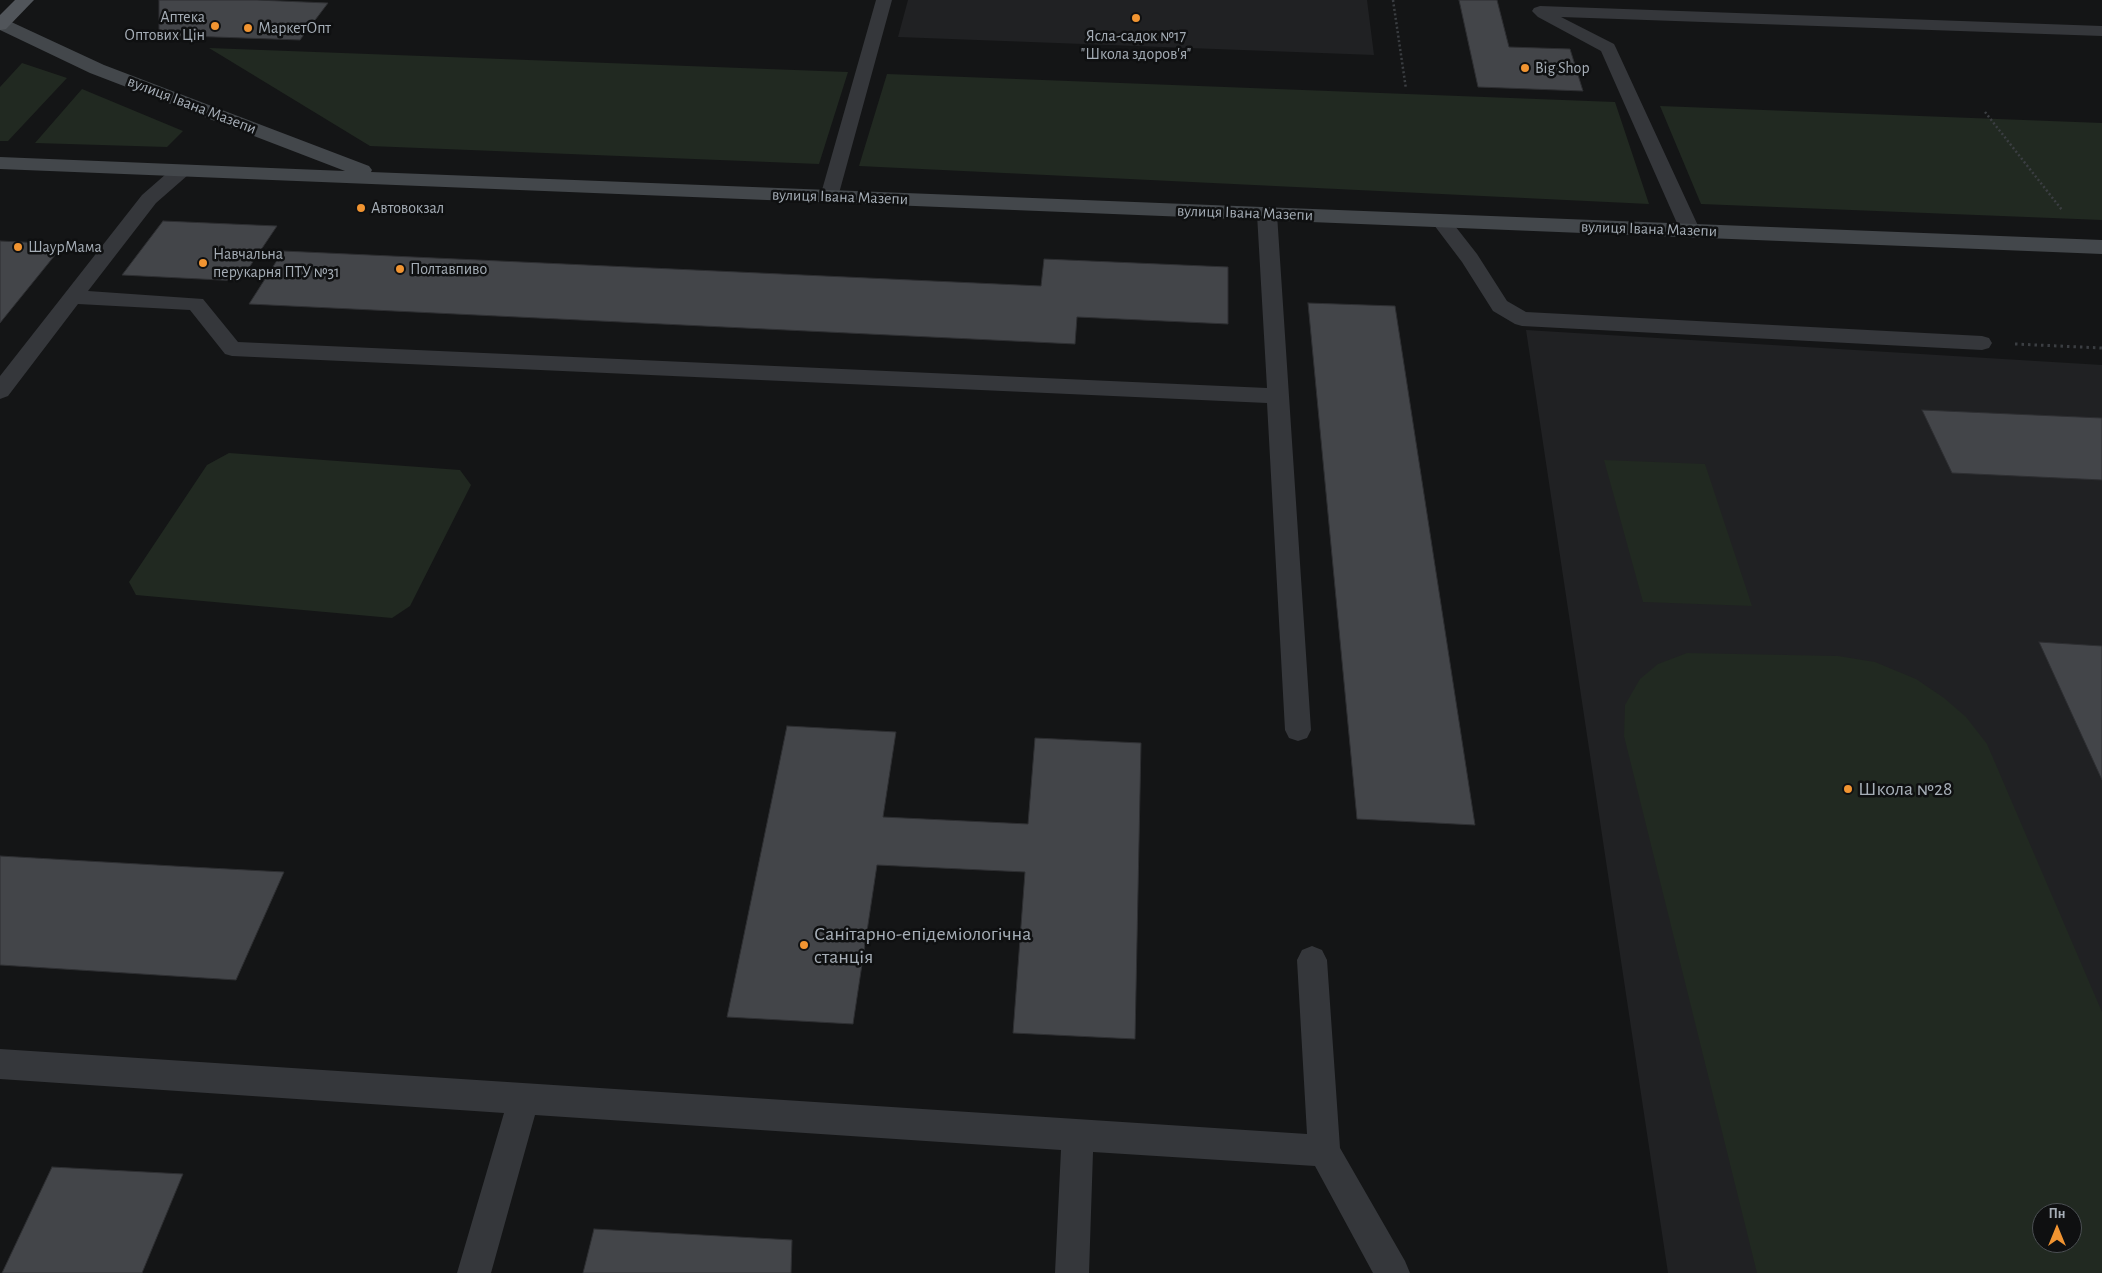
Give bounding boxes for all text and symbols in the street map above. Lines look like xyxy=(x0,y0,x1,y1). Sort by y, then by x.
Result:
place label: Аптека Оптових Цін xyxy=(124,7,205,45)
marker: Ясла-садок №17 "Школа здоров'я" xyxy=(1130,12,1142,24)
place label: МаркетОпт xyxy=(258,18,331,38)
marker: Аптека Оптових Цін xyxy=(209,20,221,32)
marker: МаркетОпт xyxy=(242,22,254,34)
place label: Ясла-садок №17 "Школа здоров'я" xyxy=(1081,26,1191,64)
place label: Big Shop xyxy=(1535,58,1590,78)
marker: Big Shop xyxy=(1519,62,1531,74)
street label: вулиця Івана Мазепи xyxy=(125,72,259,138)
street label: вулиця Івана Мазепи xyxy=(771,185,909,209)
place label: Автовокзал xyxy=(371,198,444,218)
street label: вулиця Івана Мазепи xyxy=(1176,201,1314,225)
marker: Автовокзал xyxy=(355,202,367,214)
street label: вулиця Івана Мазепи xyxy=(1580,217,1718,241)
place label: ШаурМама xyxy=(28,237,102,257)
marker: ШаурМама xyxy=(12,241,24,253)
place label: Навчальна перукарня ПТУ №31 xyxy=(213,244,340,282)
marker: Навчальна перукарня ПТУ №31 xyxy=(197,257,209,269)
place label: Полтавпиво xyxy=(410,259,487,279)
marker: Полтавпиво xyxy=(394,263,406,275)
place label: Школа №28 xyxy=(1858,777,1953,801)
marker: Школа №28 xyxy=(1842,783,1854,795)
place label: Санітарно-епідеміологічна станція xyxy=(814,922,1031,969)
marker: Санітарно-епідеміологічна станція xyxy=(798,939,810,951)
north arrow xyxy=(2032,1203,2082,1253)
text: Пн xyxy=(2048,1207,2066,1221)

